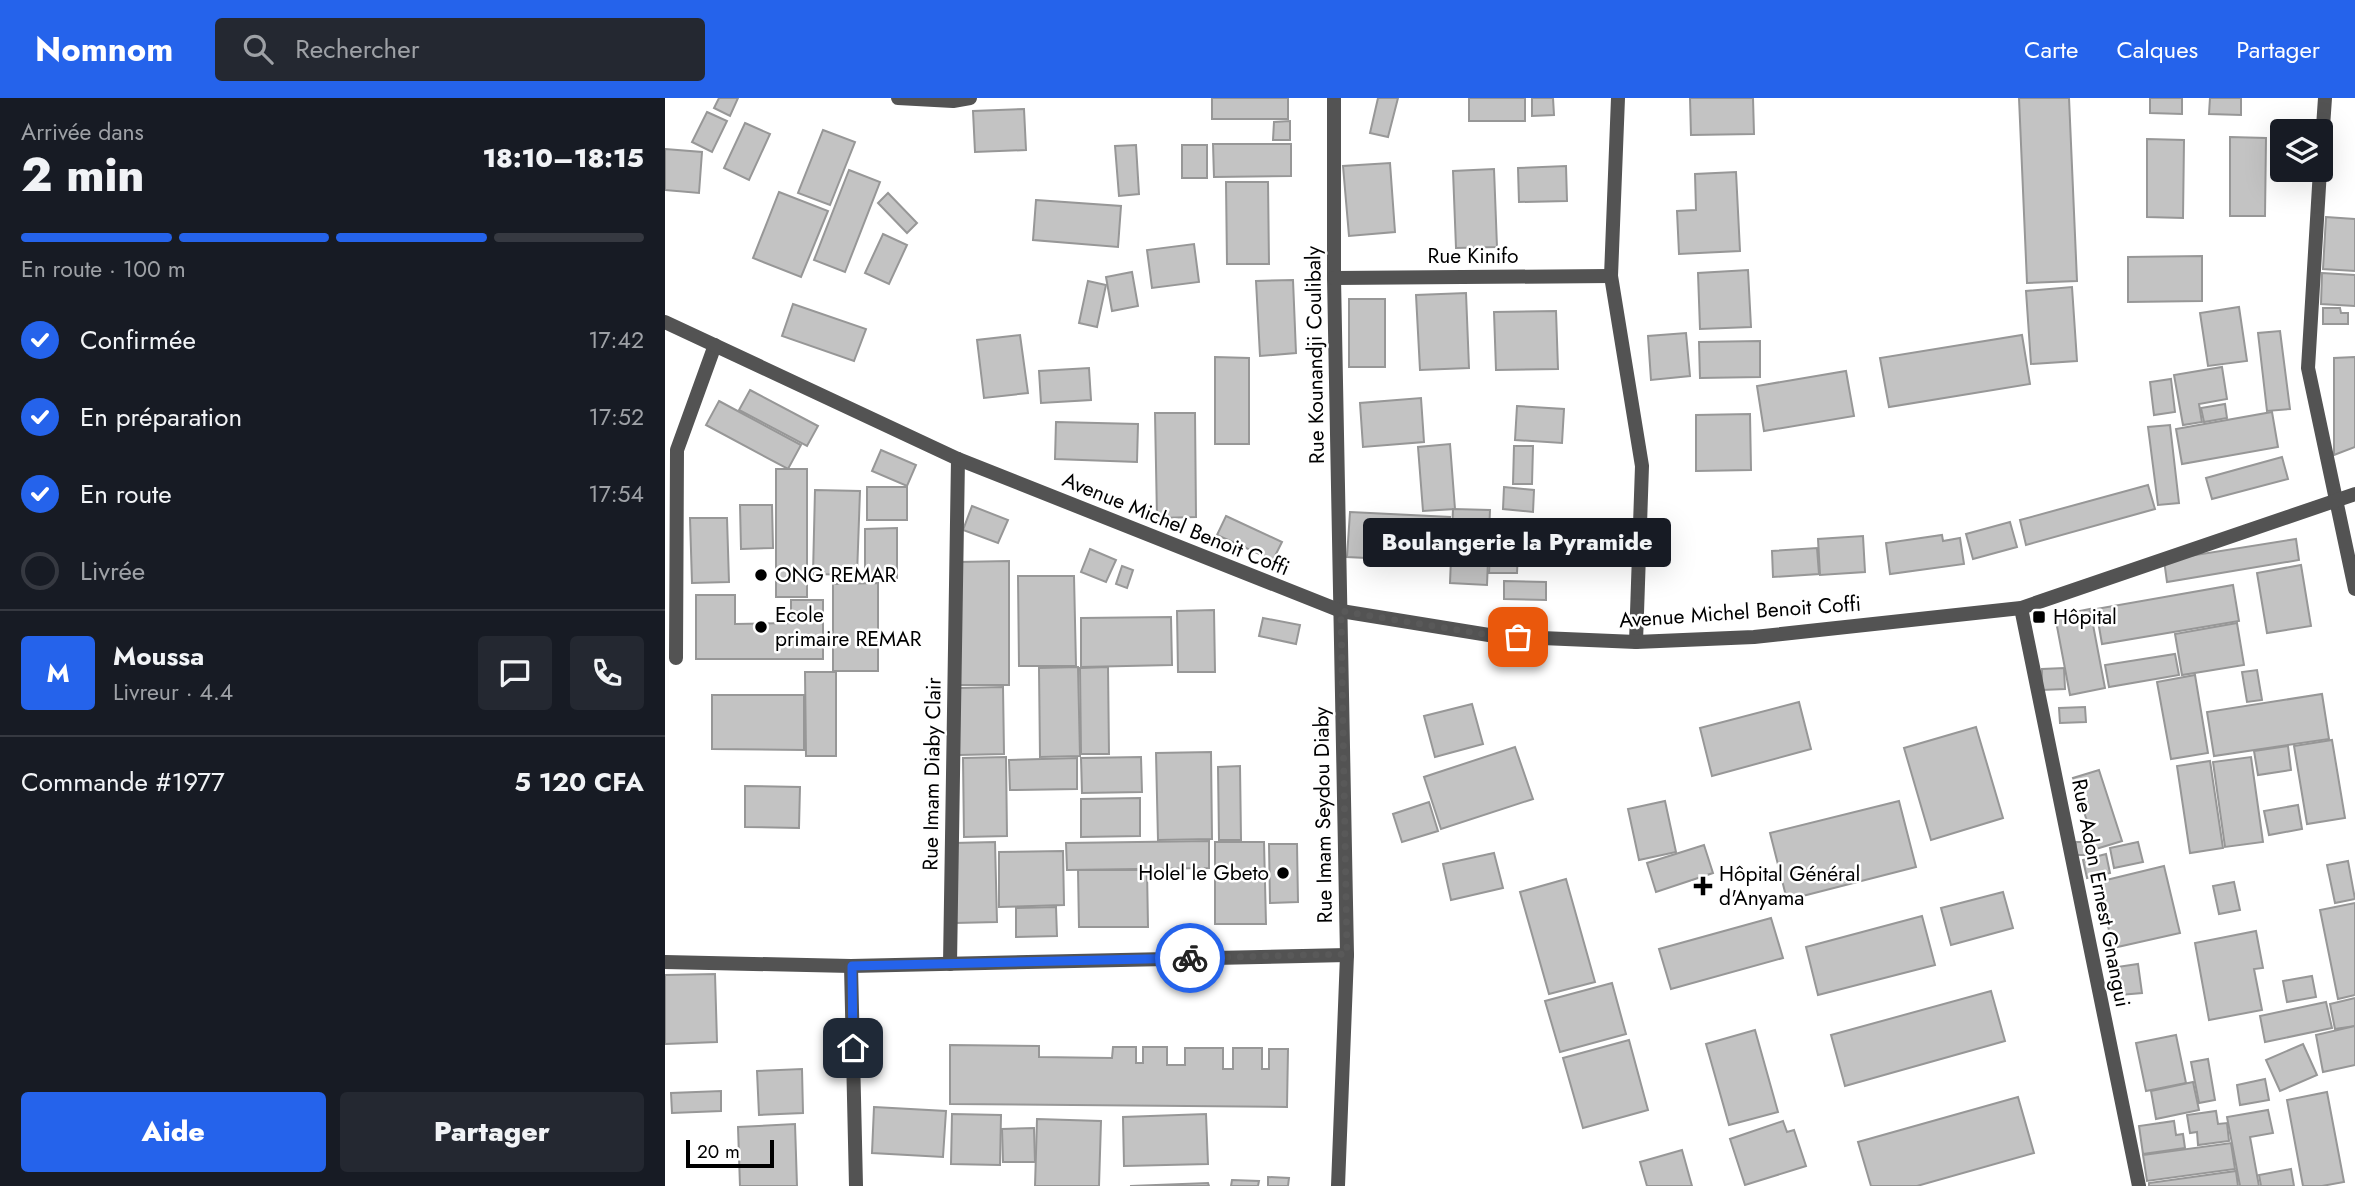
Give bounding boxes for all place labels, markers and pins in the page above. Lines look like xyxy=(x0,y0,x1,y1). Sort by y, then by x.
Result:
callout: Boulangerie la Pyramide xyxy=(1364,518,1672,567)
place label: ONG REMAR xyxy=(775,560,897,590)
marker: ONG REMAR xyxy=(753,567,769,583)
place label: Ecole primaire REMAR xyxy=(775,600,922,654)
place label: Hôpital xyxy=(2053,602,2117,632)
pin xyxy=(1488,607,1548,667)
marker: Hôpital xyxy=(2031,609,2047,625)
marker: Ecole primaire REMAR xyxy=(753,619,769,635)
place label: Holel le Gbeto xyxy=(1138,858,1269,888)
place label: Hôpital Général d'Anyama xyxy=(1719,859,1860,913)
marker: Holel le Gbeto xyxy=(1275,865,1291,881)
marker: Hôpital Général d'Anyama xyxy=(1693,876,1713,896)
pin xyxy=(823,1018,883,1078)

